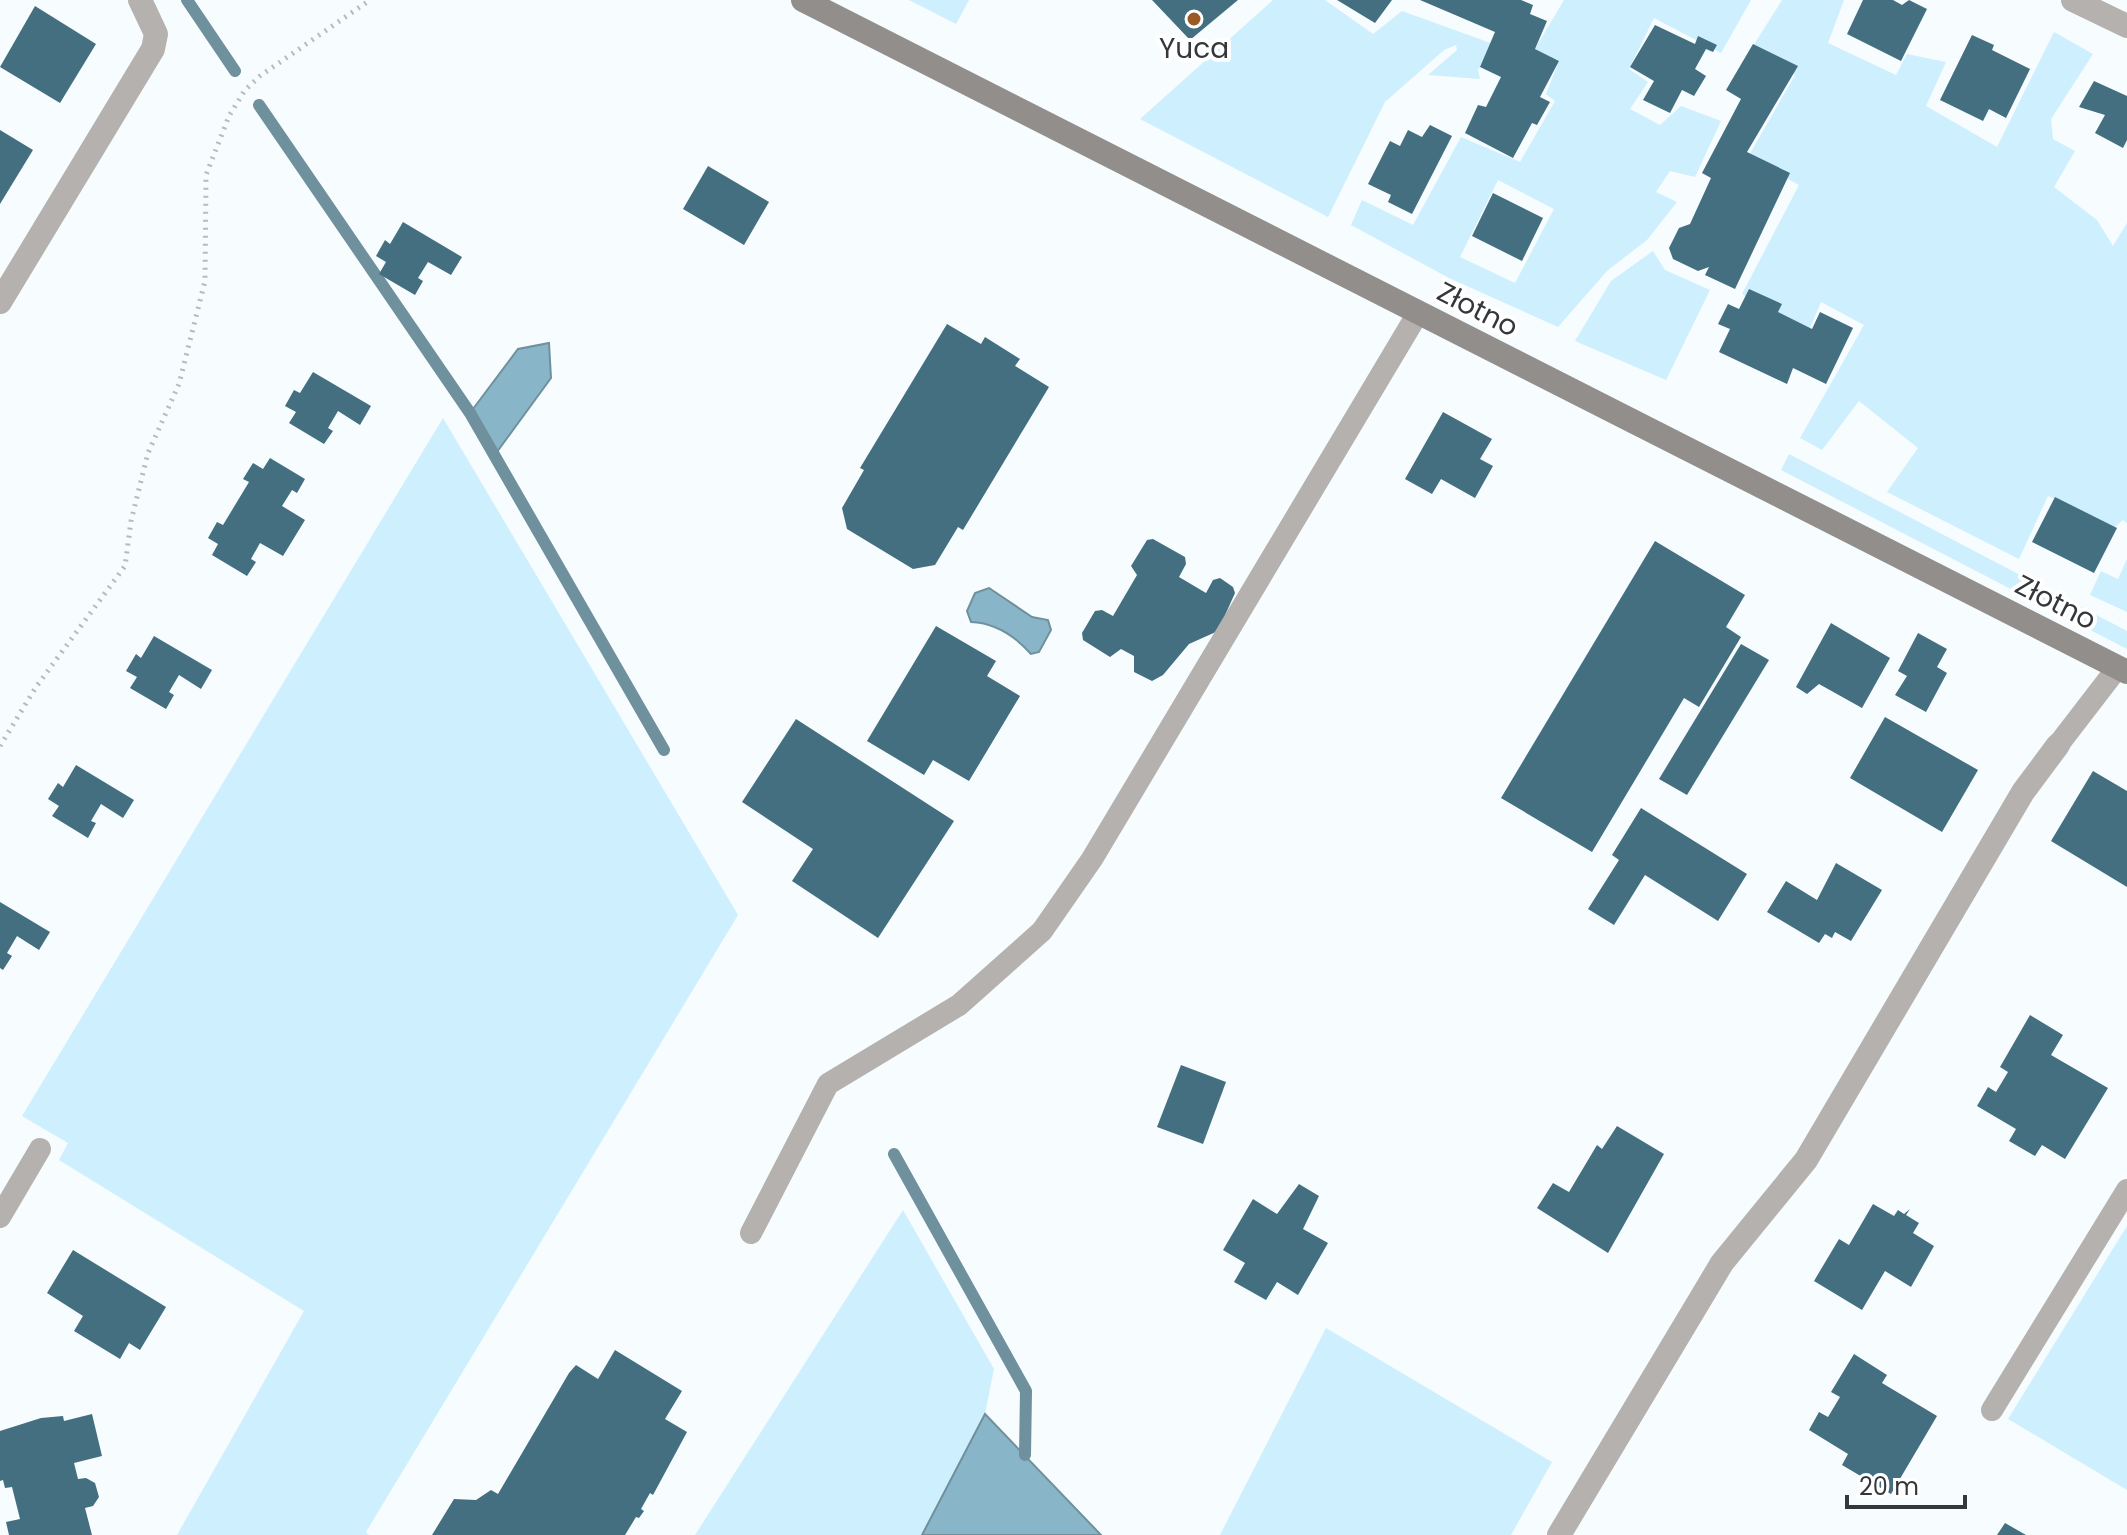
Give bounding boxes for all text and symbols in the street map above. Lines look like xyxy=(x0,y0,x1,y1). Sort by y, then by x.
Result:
marker: Yuca xyxy=(1185,10,1203,28)
place label: Yuca xyxy=(1159,29,1229,68)
street label: Złotno xyxy=(1431,273,1525,346)
street label: Złotno xyxy=(2009,566,2103,639)
scale bar xyxy=(1847,1459,1965,1509)
text: 20 m xyxy=(1859,1470,1919,1503)

